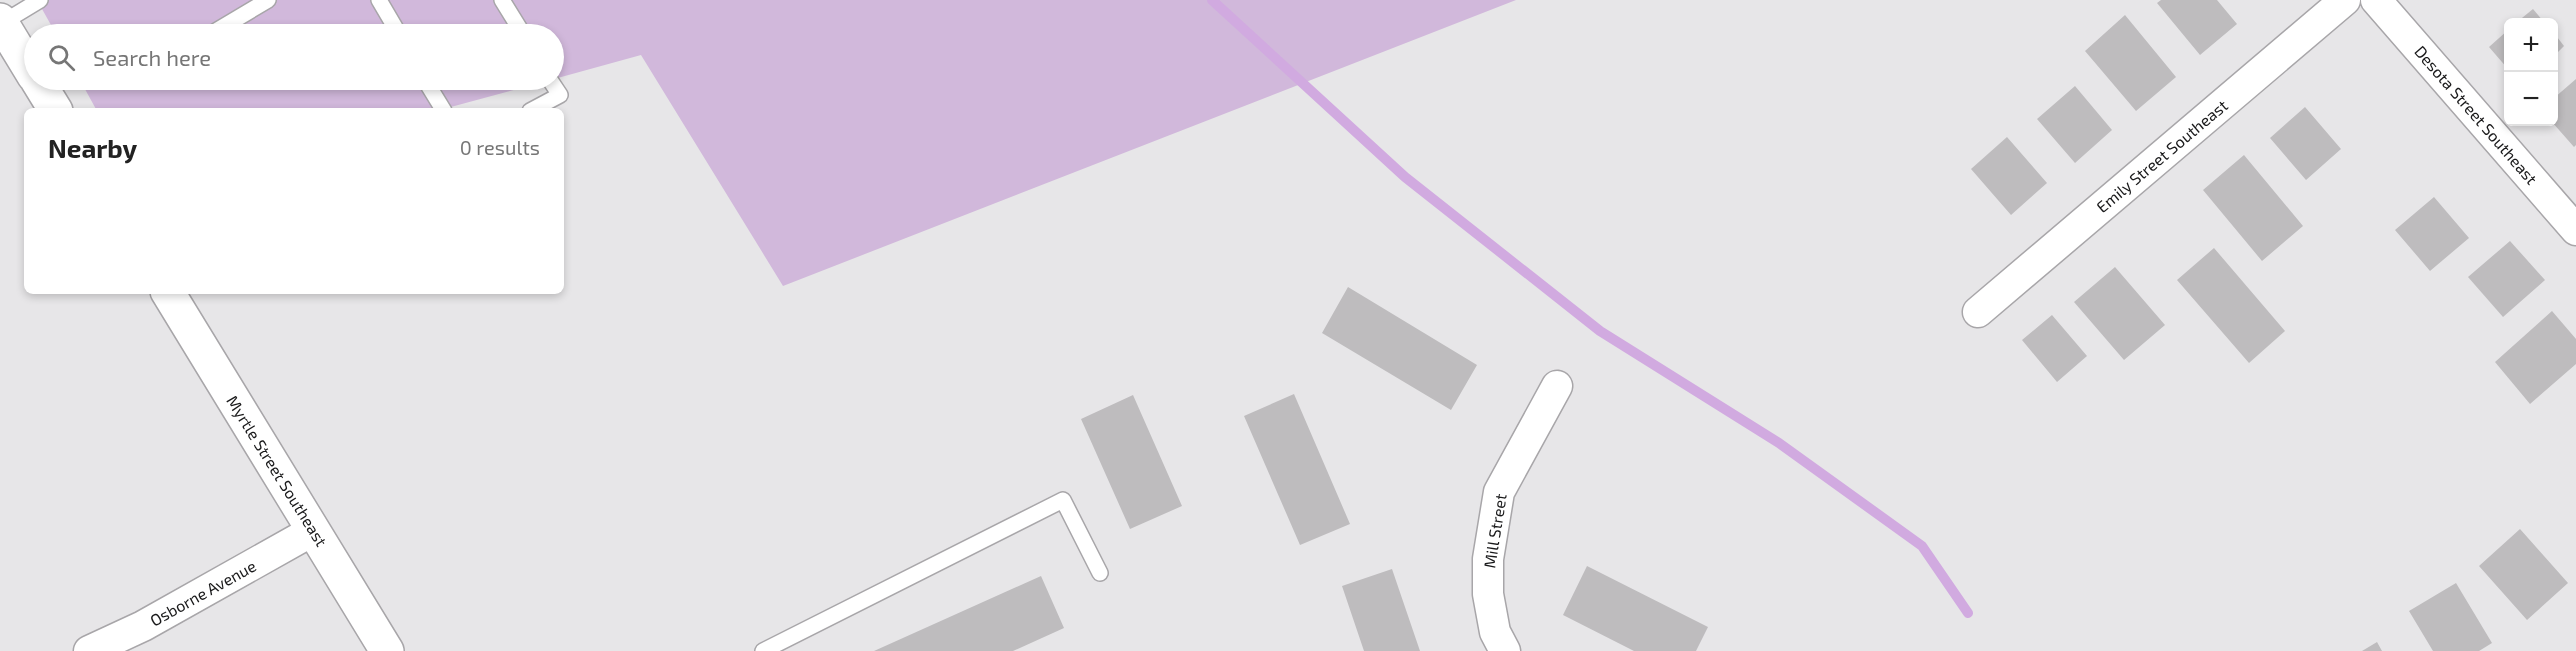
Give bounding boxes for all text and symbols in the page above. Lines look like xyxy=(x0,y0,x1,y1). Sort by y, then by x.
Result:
map controls xyxy=(2504,18,2558,126)
button: + xyxy=(2504,18,2558,72)
search box xyxy=(24,24,564,90)
icon: search xyxy=(45,41,78,74)
street label: Desota Street Southeast xyxy=(2411,42,2542,188)
text: Search here xyxy=(93,44,211,70)
button: − xyxy=(2504,72,2558,126)
street label: Emily Street Southeast xyxy=(2092,95,2231,216)
text: Nearby xyxy=(48,132,137,163)
text: 0 results xyxy=(460,135,540,159)
street label: Myrtle Street Southeast xyxy=(223,392,332,550)
street label: Mill Street xyxy=(1479,492,1510,570)
street label: Osborne Avenue xyxy=(146,556,259,630)

